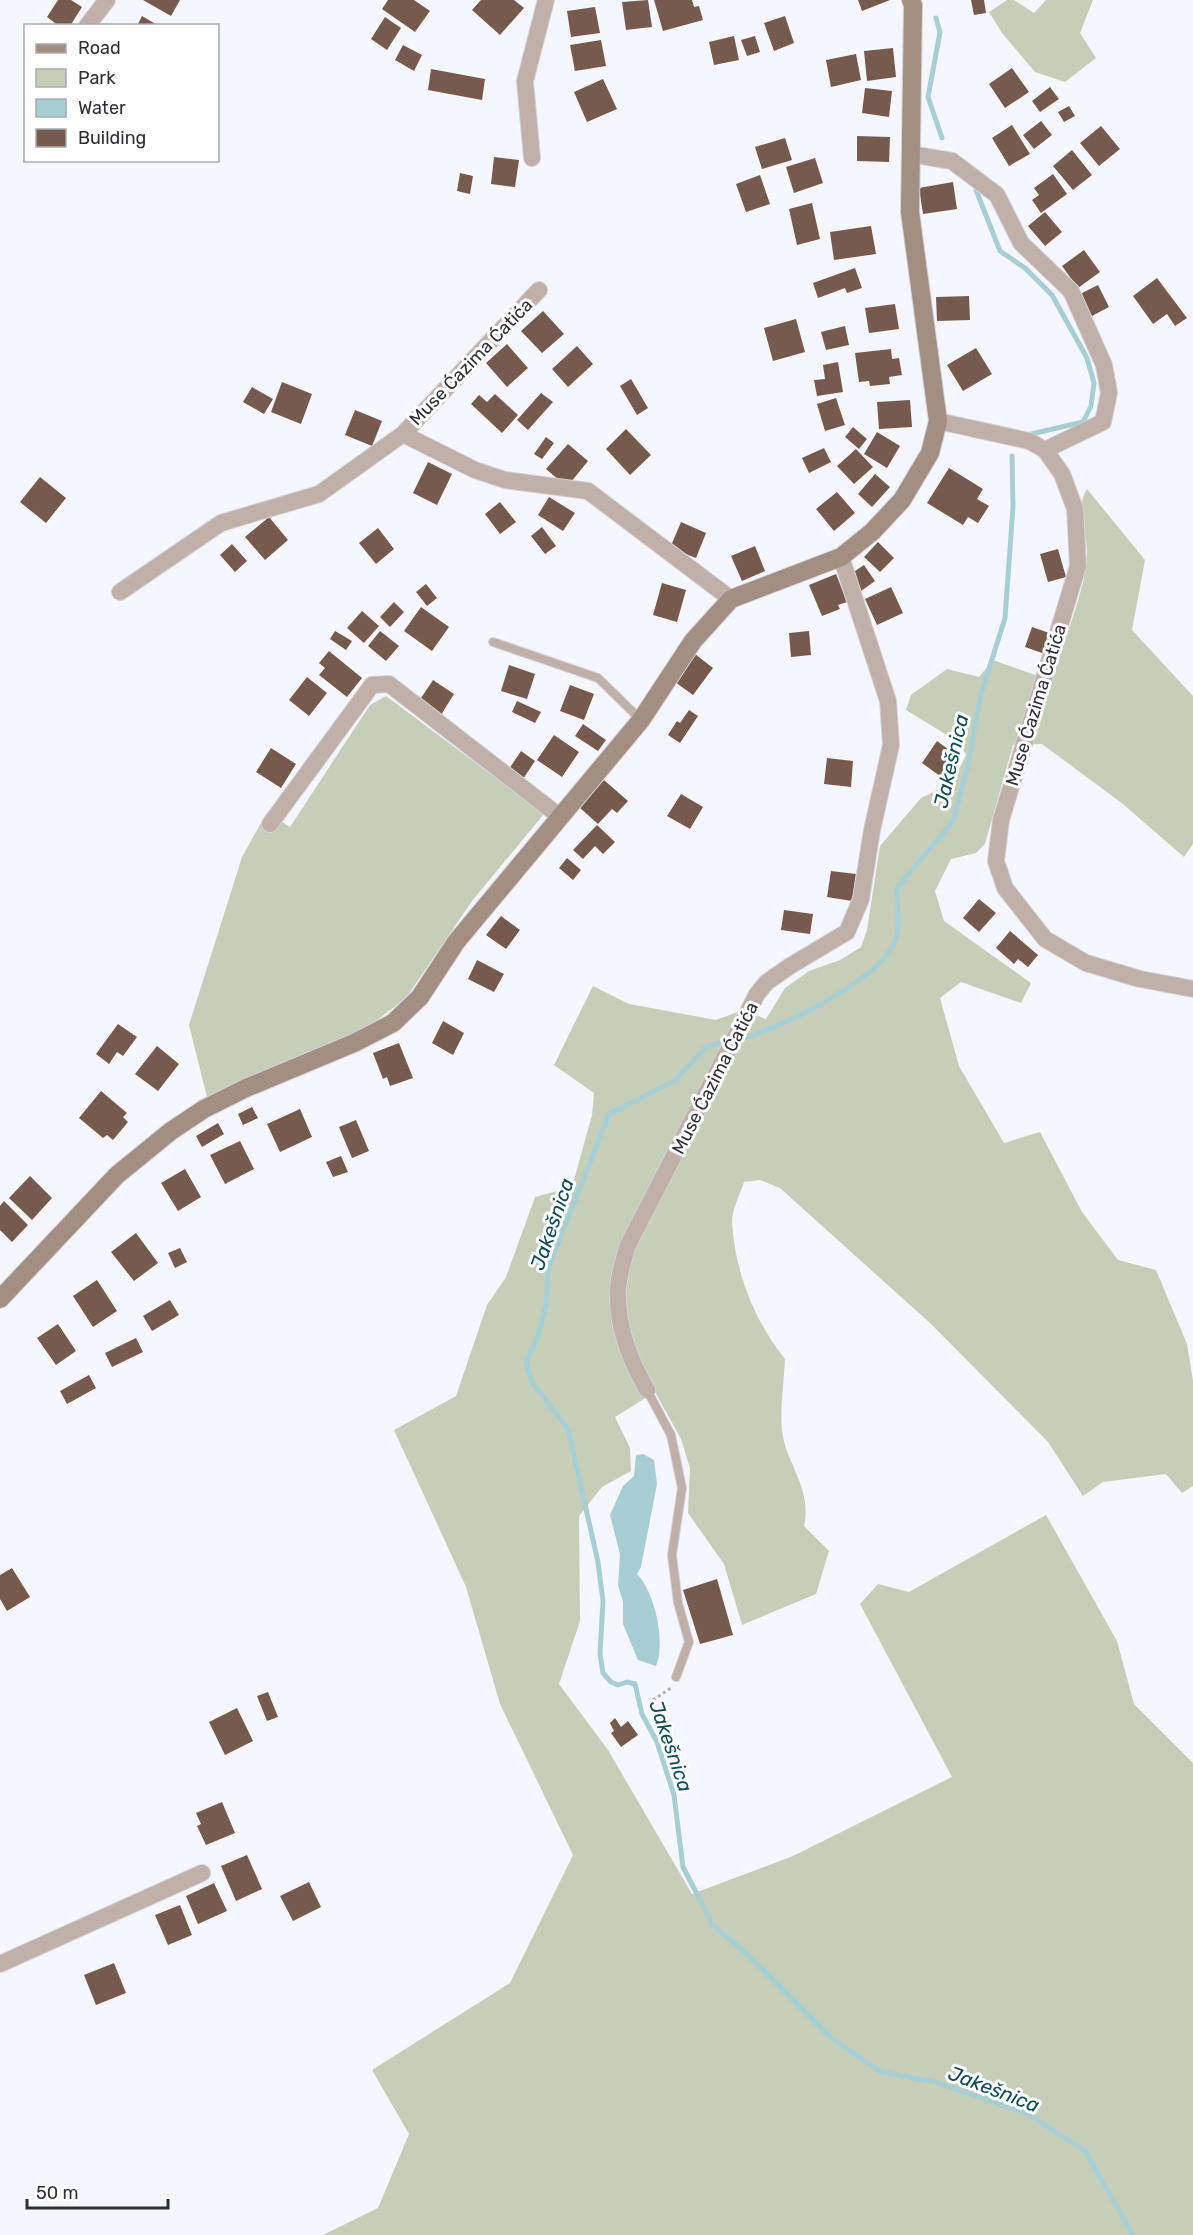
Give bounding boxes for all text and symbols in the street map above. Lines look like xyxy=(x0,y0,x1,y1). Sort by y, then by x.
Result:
legend xyxy=(24,24,219,162)
text: Road xyxy=(78,37,121,59)
text: Park xyxy=(78,67,116,89)
text: Water xyxy=(78,97,126,119)
text: Building xyxy=(78,127,146,149)
street label: Muse Ćazima Ćatića xyxy=(405,294,537,430)
street label: Muse Ćazima Ćatića xyxy=(1001,622,1071,788)
water label: Jakešnica xyxy=(929,712,973,810)
street label: Muse Ćazima Ćatića xyxy=(667,998,763,1158)
water label: Jakešnica xyxy=(525,1175,579,1273)
water label: Jakešnica xyxy=(644,1697,698,1795)
water label: Jakešnica xyxy=(945,2061,1043,2117)
scale bar xyxy=(27,2172,168,2210)
text: 50 m xyxy=(36,2182,79,2204)

